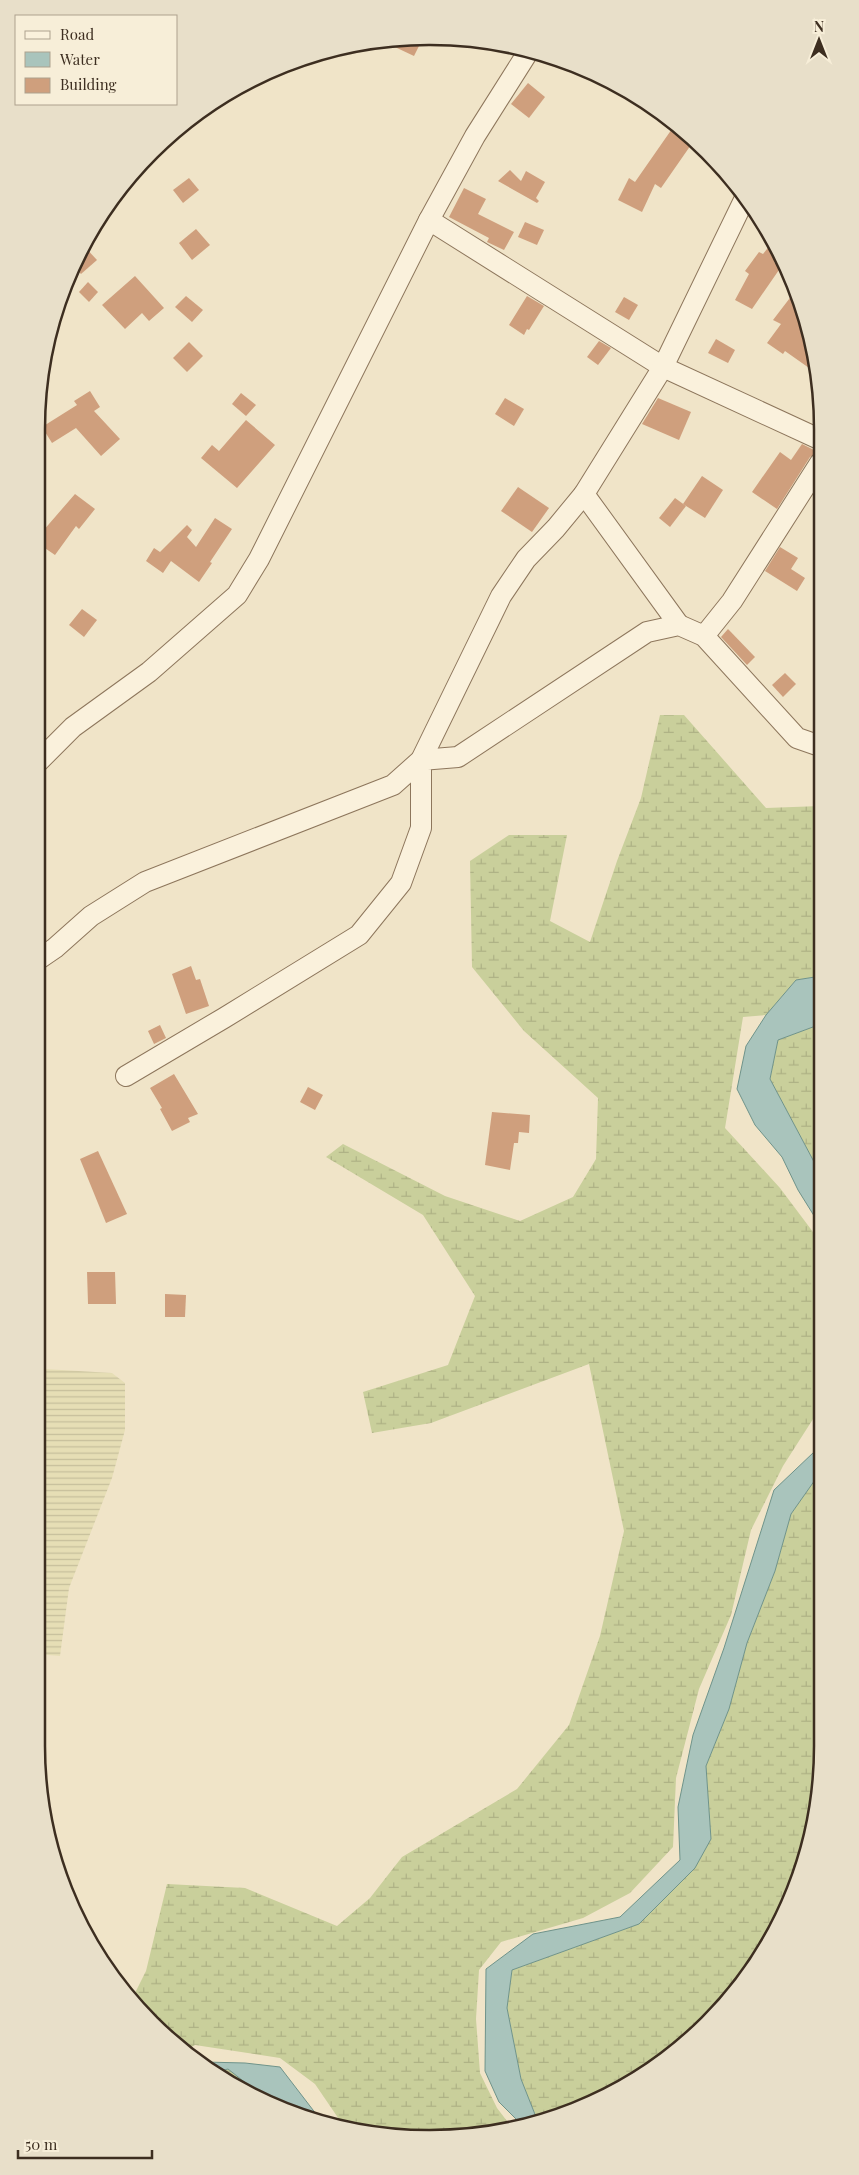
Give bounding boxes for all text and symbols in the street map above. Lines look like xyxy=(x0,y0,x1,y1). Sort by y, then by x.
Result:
legend xyxy=(15,15,178,105)
north arrow xyxy=(794,15,844,65)
text: N xyxy=(814,17,824,36)
text: Road xyxy=(60,24,94,44)
text: Water xyxy=(59,49,100,69)
text: Building xyxy=(60,74,117,94)
scale bar xyxy=(18,2128,151,2160)
text: 50 m xyxy=(25,2134,58,2154)

